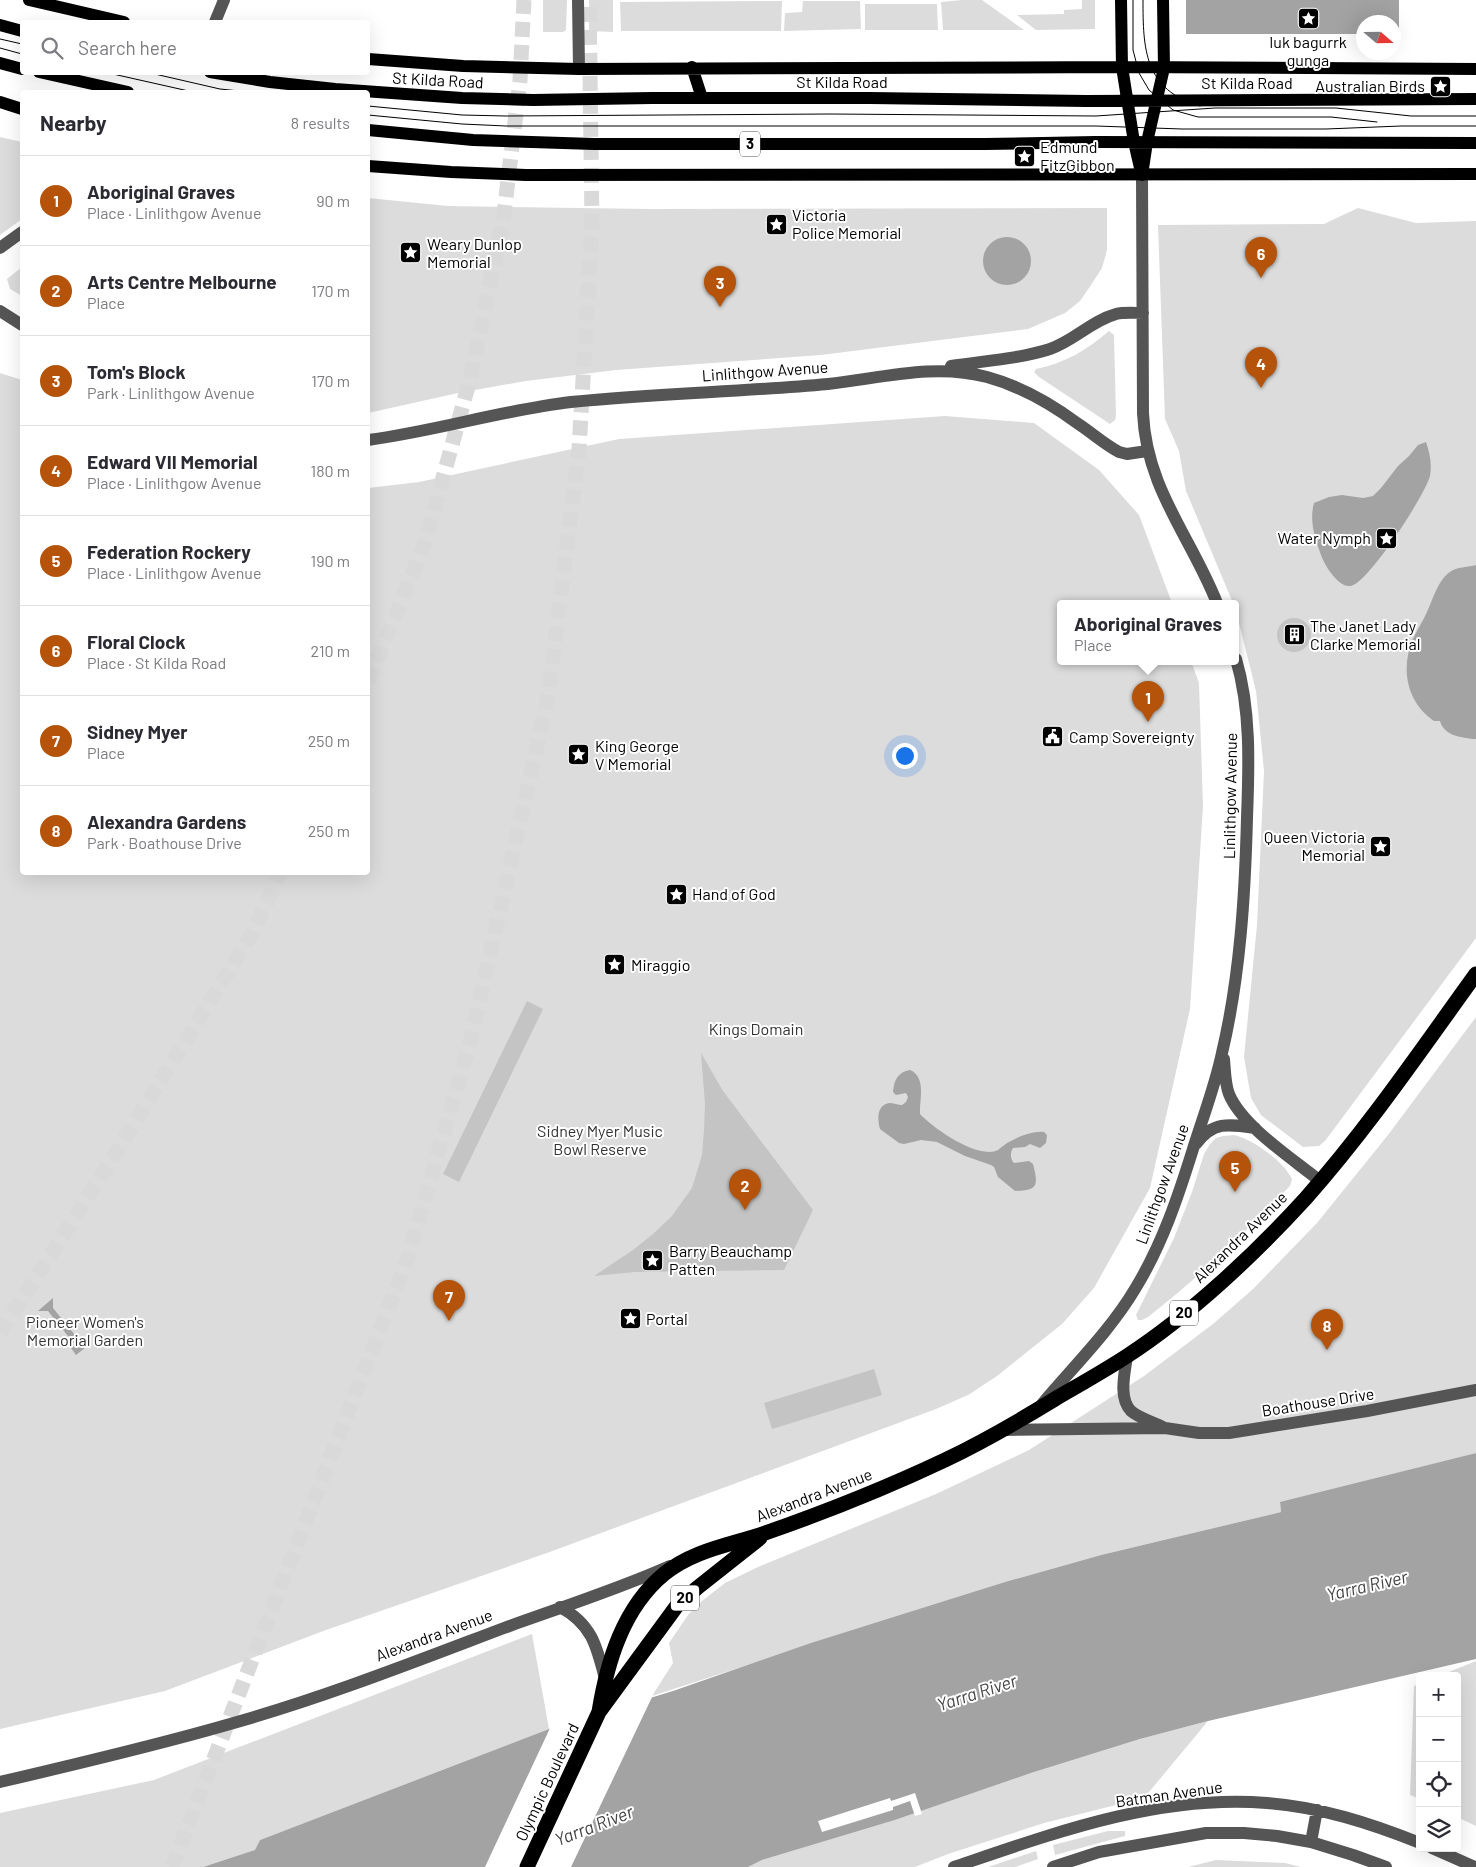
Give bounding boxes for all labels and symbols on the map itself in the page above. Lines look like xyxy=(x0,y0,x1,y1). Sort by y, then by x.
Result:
place icon: Iuk bagurrk gunga xyxy=(1296,6,1320,30)
north arrow xyxy=(1356,15,1401,60)
place label: Iuk bagurrk gunga xyxy=(1269,32,1347,69)
street label: St Kilda Road xyxy=(392,68,484,91)
street label: St Kilda Road xyxy=(796,72,888,91)
street label: St Kilda Road xyxy=(1201,73,1293,92)
place icon: Australian Birds xyxy=(1429,74,1453,98)
place label: Australian Birds xyxy=(1315,76,1425,95)
road number: 3 xyxy=(740,132,760,156)
place label: Edmund FitzGibbon xyxy=(1040,137,1115,174)
place icon: Edmund FitzGibbon xyxy=(1012,144,1036,168)
place label: Victoria Police Memorial xyxy=(792,205,901,242)
place icon: Victoria Police Memorial xyxy=(764,212,788,236)
place label: Weary Dunlop Memorial xyxy=(427,234,522,271)
pin: 6 xyxy=(1245,237,1277,278)
place icon: Weary Dunlop Memorial xyxy=(399,241,423,265)
pin: 3 xyxy=(704,266,736,307)
pin: 4 xyxy=(1245,347,1277,388)
street label: Linlithgow Avenue xyxy=(701,357,829,384)
place icon: Water Nymph xyxy=(1375,526,1399,550)
place label: Water Nymph xyxy=(1278,528,1371,547)
place label: The Janet Lady Clarke Memorial xyxy=(1310,616,1420,653)
building icon: The Janet Lady Clarke Memorial xyxy=(1282,623,1306,647)
pin: 1 xyxy=(1132,681,1164,722)
public building icon: Camp Sovereignty xyxy=(1041,725,1065,749)
place label: Camp Sovereignty xyxy=(1069,727,1195,746)
street label: Linlithgow Avenue xyxy=(1219,733,1240,859)
place label: King George V Memorial xyxy=(595,736,679,773)
place icon: King George V Memorial xyxy=(567,743,591,767)
your location xyxy=(892,743,918,769)
place label: Queen Victoria Memorial xyxy=(1264,827,1365,864)
place icon: Queen Victoria Memorial xyxy=(1369,834,1393,858)
place icon: Hand of God xyxy=(664,882,688,906)
place label: Hand of God xyxy=(692,884,776,903)
place icon: Miraggio xyxy=(603,953,627,977)
place label: Miraggio xyxy=(631,955,690,974)
park label: Kings Domain xyxy=(709,1019,803,1038)
park label: Sidney Myer Music Bowl Reserve xyxy=(537,1121,663,1158)
street label: Linlithgow Avenue xyxy=(1131,1121,1192,1247)
pin: 5 xyxy=(1219,1151,1251,1192)
pin: 2 xyxy=(729,1169,761,1210)
street label: Alexandra Avenue xyxy=(1189,1187,1290,1286)
place label: Barry Beauchamp Patten xyxy=(669,1241,792,1278)
place icon: Barry Beauchamp Patten xyxy=(641,1248,665,1272)
pin: 7 xyxy=(433,1280,465,1321)
road number: 20 xyxy=(1170,1300,1198,1326)
place icon: Portal xyxy=(618,1307,642,1331)
place label: Portal xyxy=(646,1309,688,1328)
pin: 8 xyxy=(1311,1309,1343,1350)
park label: Pioneer Women's Memorial Garden xyxy=(26,1312,144,1349)
street label: Boathouse Drive xyxy=(1260,1383,1375,1420)
street label: Alexandra Avenue xyxy=(753,1464,875,1525)
water label: Yarra River xyxy=(1324,1565,1410,1605)
road number: 20 xyxy=(671,1586,699,1610)
street label: Alexandra Avenue xyxy=(373,1605,495,1664)
water label: Yarra River xyxy=(934,1669,1020,1715)
street label: Olympic Boulevard xyxy=(511,1720,582,1844)
street label: Batman Avenue xyxy=(1114,1777,1224,1810)
water label: Yarra River xyxy=(551,1800,637,1850)

